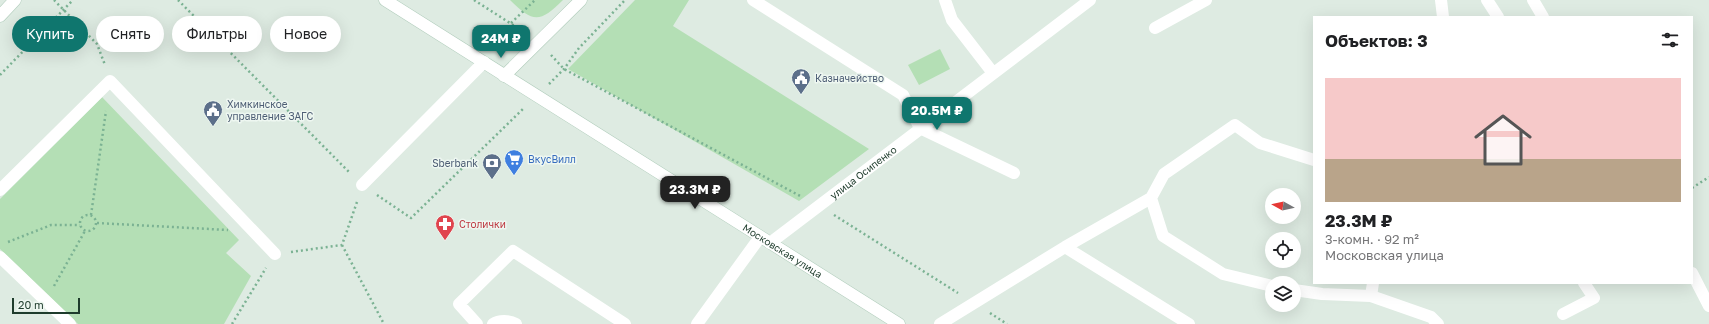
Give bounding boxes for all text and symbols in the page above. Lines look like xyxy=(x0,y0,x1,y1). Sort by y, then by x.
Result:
chip: Купить xyxy=(12,16,88,52)
chip: Снять xyxy=(96,16,164,52)
chip: Фильтры xyxy=(172,16,262,52)
chip: Новое xyxy=(270,16,341,52)
pin: 24M ₽ xyxy=(473,25,529,59)
icon: filters xyxy=(1659,29,1681,51)
text: 24M ₽ xyxy=(481,30,521,46)
text: Объектов: 3 xyxy=(1325,30,1428,51)
public building icon: Казначейство xyxy=(790,67,812,95)
place label: Казначейство xyxy=(815,72,884,84)
pin: 20.5M ₽ xyxy=(900,97,974,131)
place label: Химкинское управление ЗАГС xyxy=(227,98,313,122)
public building icon: Химкинское управление ЗАГС xyxy=(202,99,224,127)
text: 20.5M ₽ xyxy=(911,102,963,118)
icon: home xyxy=(1467,104,1539,176)
street label: улица Осипенко xyxy=(828,143,899,201)
supermarket icon: ВкусВилл xyxy=(503,148,525,176)
bank icon: Sberbank xyxy=(481,152,503,180)
place label: ВкусВилл xyxy=(528,153,576,165)
place label: Sberbank xyxy=(432,157,478,169)
pin: 23.3M ₽ xyxy=(658,176,732,210)
text: 23.3M ₽ xyxy=(669,181,721,197)
north arrow xyxy=(1265,188,1301,224)
map controls xyxy=(1265,188,1301,312)
text: 23.3M ₽ xyxy=(1325,210,1392,231)
pharmacy icon: Столички xyxy=(434,213,456,241)
place label: Столички xyxy=(459,218,506,230)
street label: Московская улица xyxy=(741,221,825,280)
text: 3-комн. · 92 m² xyxy=(1325,231,1419,247)
button: locate xyxy=(1265,232,1301,268)
text: Московская улица xyxy=(1325,247,1444,263)
button: layers xyxy=(1265,276,1301,312)
scale bar xyxy=(12,296,80,315)
text: 20 m xyxy=(18,298,44,311)

